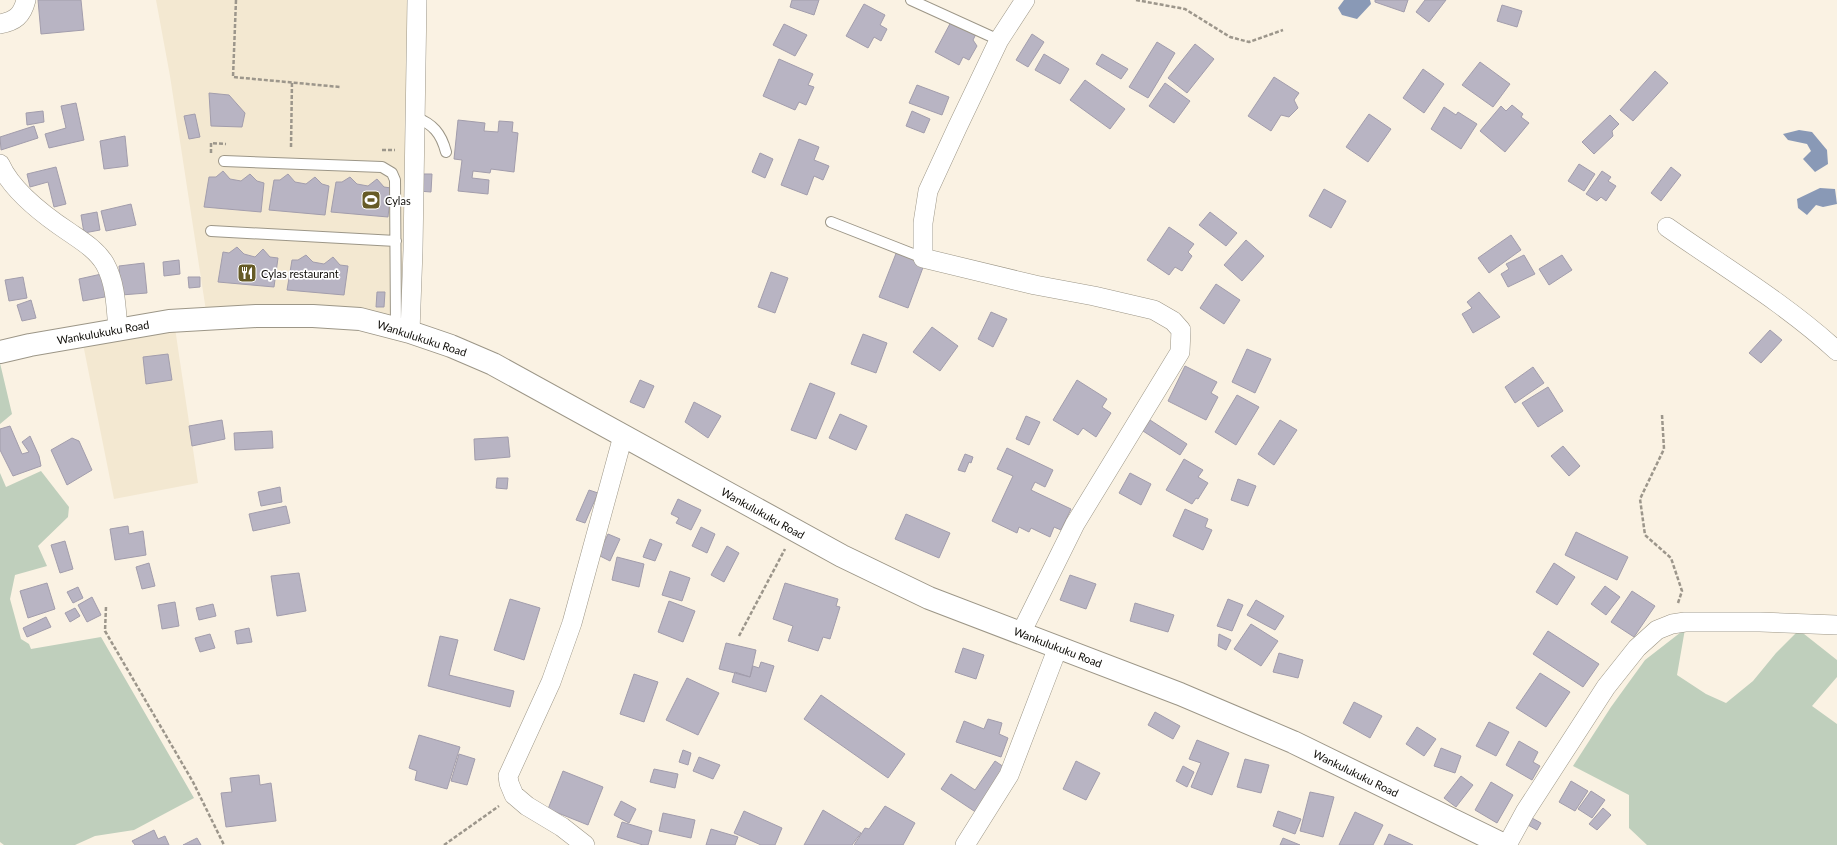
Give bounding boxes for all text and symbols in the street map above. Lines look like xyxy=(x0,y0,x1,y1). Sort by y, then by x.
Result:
sports icon: Cylas xyxy=(360,189,382,211)
place label: Cylas xyxy=(385,194,411,207)
restaurant icon: Cylas restaurant xyxy=(236,262,258,284)
place label: Cylas restaurant xyxy=(261,267,339,280)
street label: Wankulukuku Road xyxy=(56,317,150,347)
street label: Wankulukuku Road xyxy=(376,317,468,359)
street label: Wankulukuku Road xyxy=(719,485,807,541)
street label: Wankulukuku Road xyxy=(1012,624,1104,670)
street label: Wankulukuku Road xyxy=(1311,747,1401,799)

